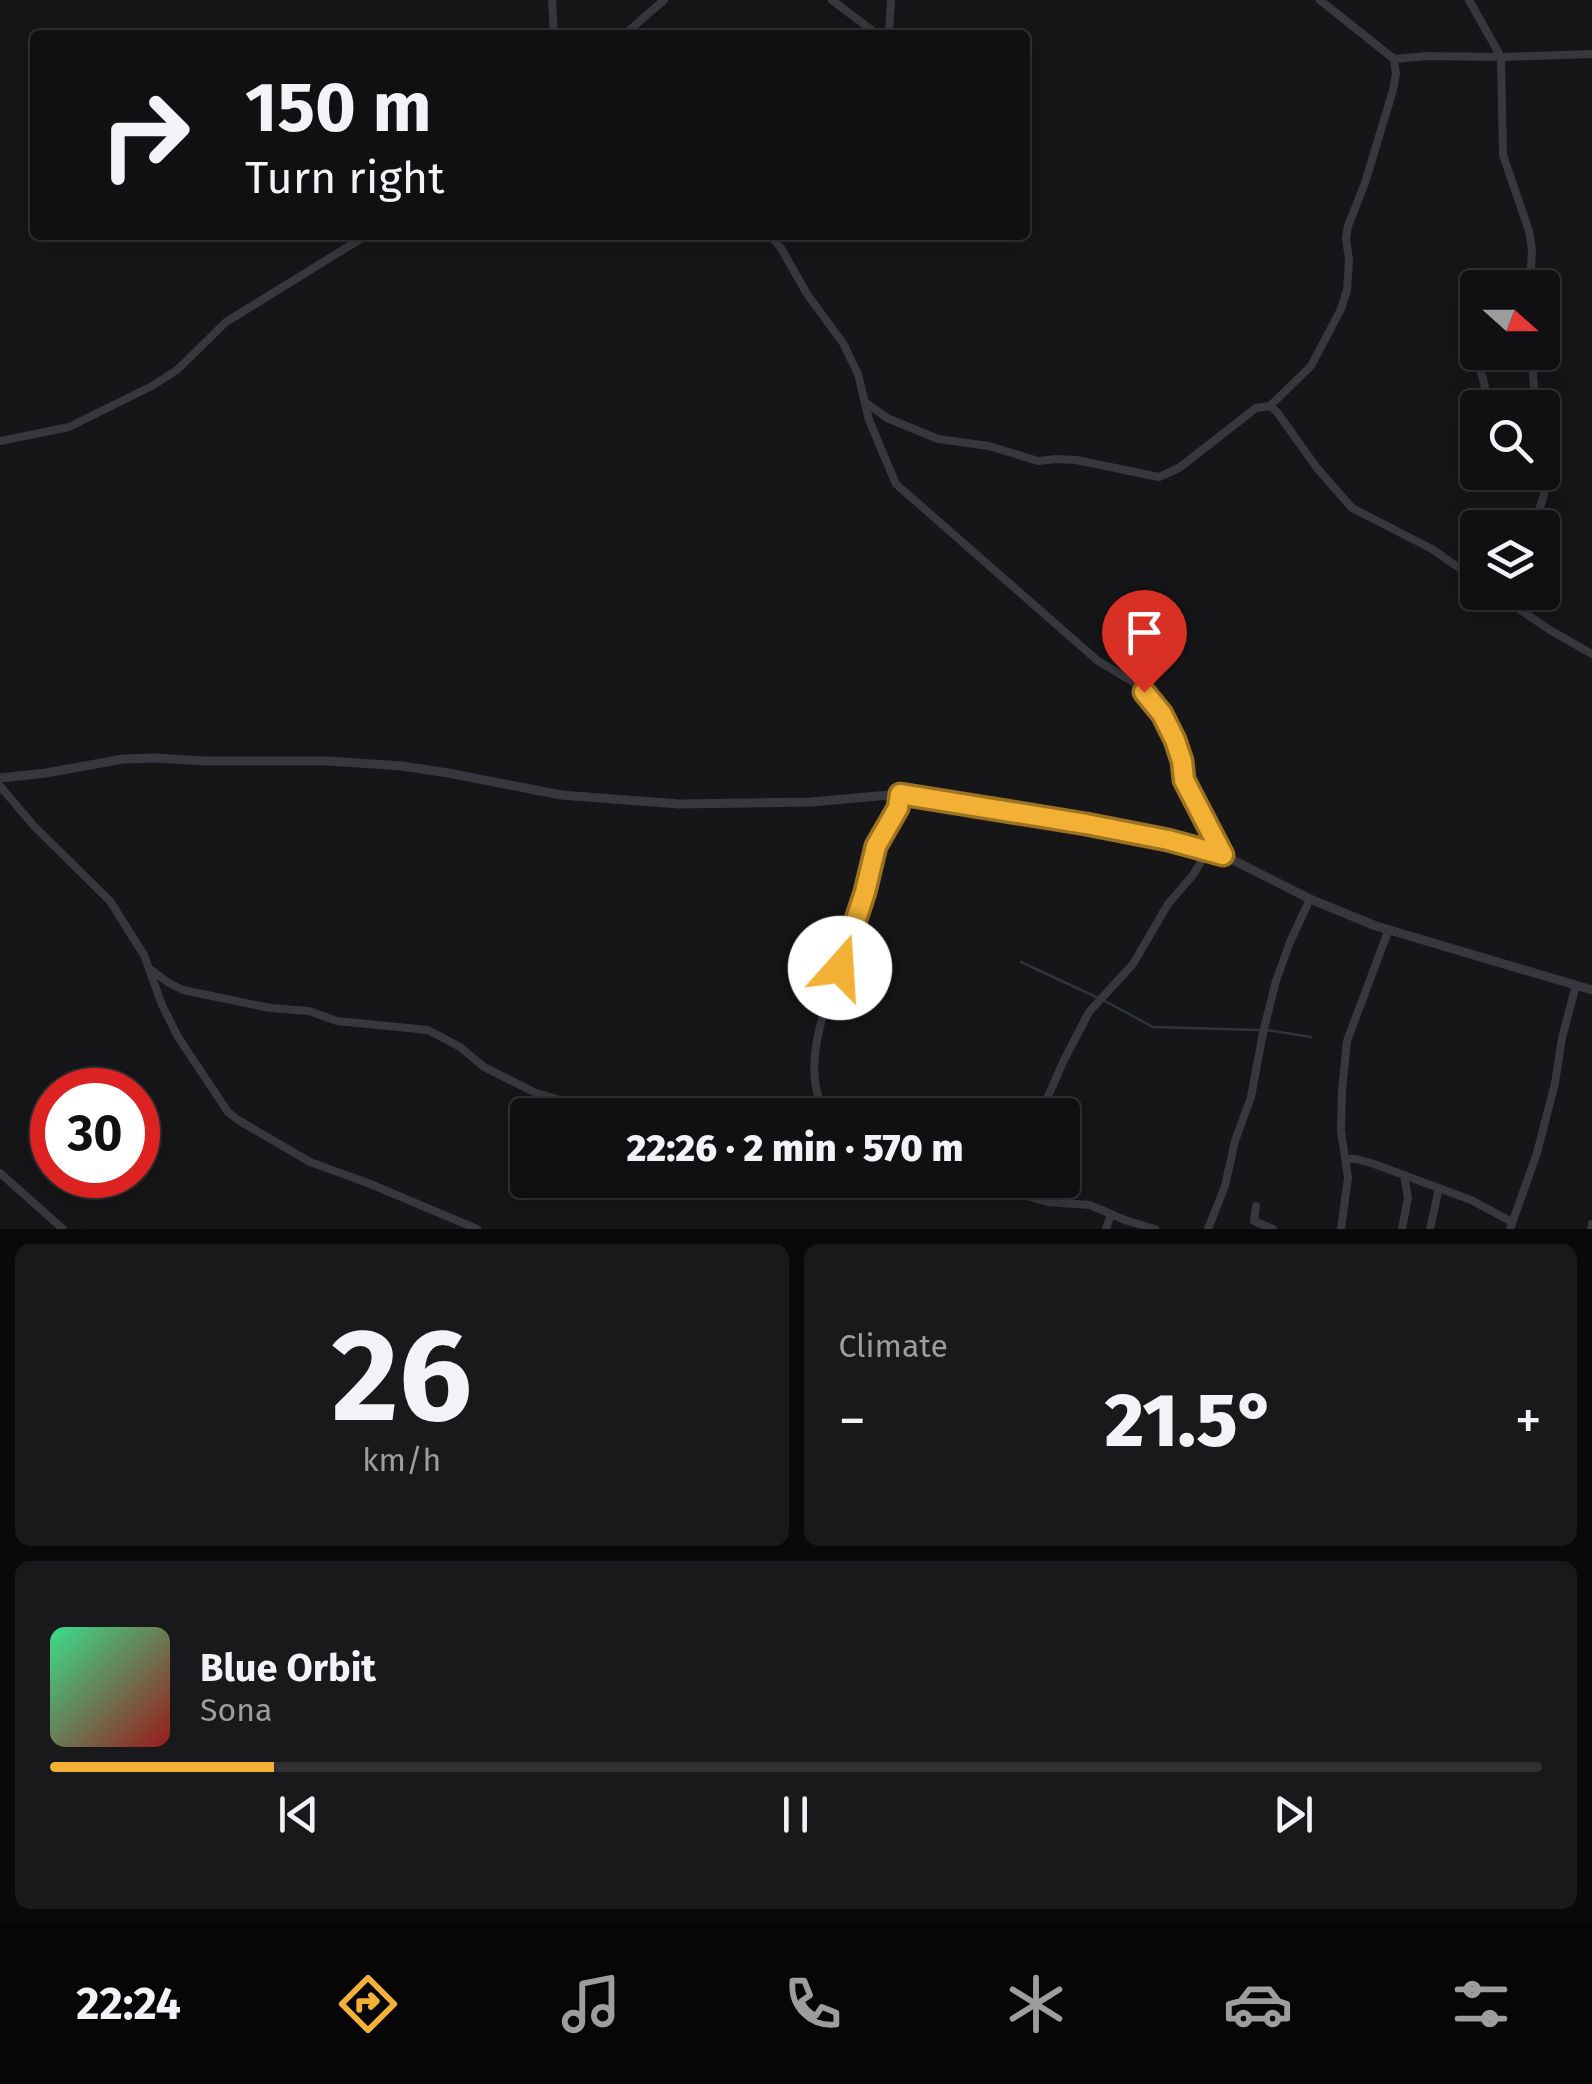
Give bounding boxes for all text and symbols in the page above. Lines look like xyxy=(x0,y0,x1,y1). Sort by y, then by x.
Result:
text: 150 m xyxy=(245,66,432,150)
icon: right xyxy=(80,70,210,200)
text: Turn right xyxy=(245,151,444,205)
north arrow xyxy=(1460,270,1560,370)
map controls xyxy=(1460,270,1560,610)
button: search xyxy=(1460,390,1560,490)
button: layers xyxy=(1460,510,1560,610)
pin xyxy=(1102,590,1187,693)
icon: arrive xyxy=(1117,605,1172,660)
position arrow xyxy=(788,916,892,1020)
speed limit sign: 30 xyxy=(30,1068,160,1198)
text: 22:26 · 2 min · 570 m xyxy=(627,1125,964,1171)
text: 26 xyxy=(331,1298,472,1454)
text: Climate xyxy=(839,1327,948,1365)
text: 21.5° xyxy=(1105,1376,1276,1466)
text: − xyxy=(839,1388,866,1454)
text: + xyxy=(1515,1388,1542,1454)
text: km/h xyxy=(362,1441,441,1479)
text: Blue Orbit xyxy=(200,1645,376,1691)
text: Sona xyxy=(200,1691,272,1729)
icon: previous xyxy=(271,1787,326,1842)
icon: pause xyxy=(768,1787,823,1842)
icon: next xyxy=(1266,1787,1321,1842)
icon: directions xyxy=(333,1969,403,2039)
icon: music xyxy=(556,1969,626,2039)
icon: phone xyxy=(778,1969,848,2039)
icon: climate xyxy=(1001,1969,1071,2039)
icon: car xyxy=(1223,1969,1293,2039)
icon: filters xyxy=(1446,1969,1516,2039)
text: 22:24 xyxy=(76,1977,181,2031)

